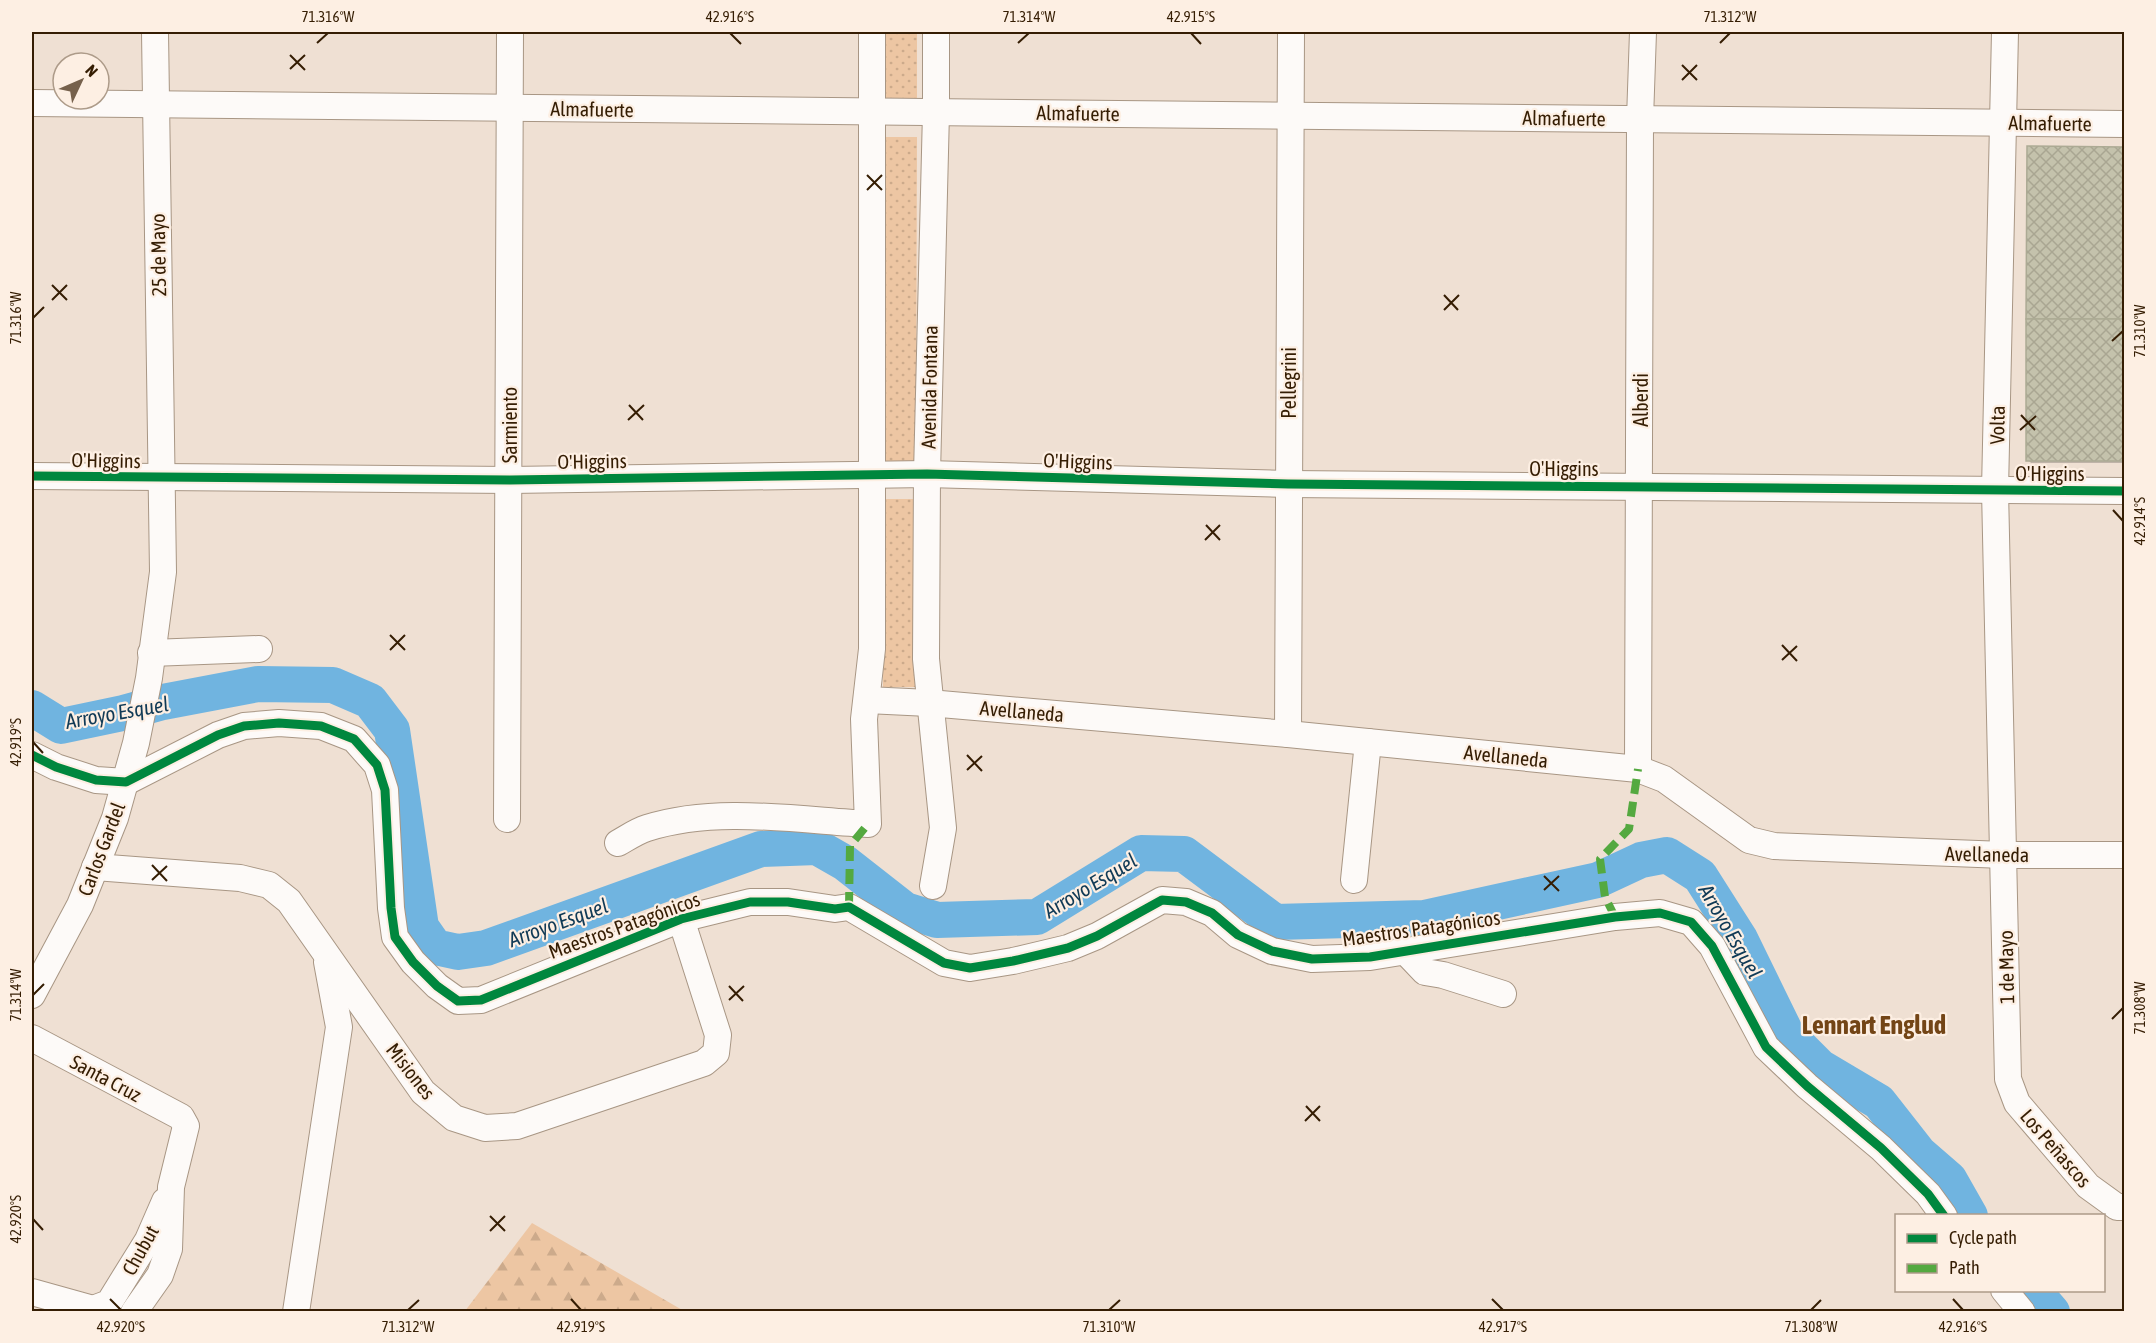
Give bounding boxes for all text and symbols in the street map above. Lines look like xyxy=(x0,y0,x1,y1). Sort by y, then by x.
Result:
text: 71.316°W xyxy=(302,8,355,25)
text: 42.916°S xyxy=(706,8,754,25)
text: 71.314°W xyxy=(1003,8,1056,25)
text: 42.915°S xyxy=(1167,8,1215,25)
text: 71.312°W xyxy=(1704,8,1757,25)
north arrow xyxy=(51,51,111,111)
text: N xyxy=(82,61,102,80)
street label: Almafuerte xyxy=(550,97,634,121)
street label: Almafuerte xyxy=(1036,101,1120,125)
street label: Almafuerte xyxy=(1522,106,1606,130)
street label: Almafuerte xyxy=(2008,111,2092,135)
street label: 25 de Mayo xyxy=(146,213,170,297)
text: 71.316°W xyxy=(7,291,24,344)
text: 71.310°W xyxy=(2131,304,2148,357)
street label: Avenida Fontana xyxy=(916,325,942,449)
street label: Pellegrini xyxy=(1277,347,1300,419)
street label: Alberdi xyxy=(1629,373,1652,427)
street label: Sarmiento xyxy=(498,387,521,463)
street label: Volta xyxy=(1985,405,2009,445)
street label: O'Higgins xyxy=(71,448,141,472)
street label: O'Higgins xyxy=(1043,448,1113,474)
street label: O'Higgins xyxy=(557,449,627,473)
street label: O'Higgins xyxy=(1529,457,1599,480)
street label: O'Higgins xyxy=(2015,462,2085,485)
text: 42.914°S xyxy=(2131,497,2148,545)
water label: Arroyo Esquel xyxy=(62,691,171,733)
street label: Avellaneda xyxy=(979,696,1065,726)
text: 42.919°S xyxy=(7,718,24,766)
street label: Avellaneda xyxy=(1463,740,1549,772)
street label: Carlos Gardel xyxy=(73,798,130,899)
street label: Avellaneda xyxy=(1945,842,2029,866)
water label: Arroyo Esquel xyxy=(1038,848,1141,923)
water label: Arroyo Esquel xyxy=(1694,879,1768,982)
street label: Maestros Patagónicos xyxy=(545,887,703,963)
water label: Arroyo Esquel xyxy=(504,893,611,951)
street label: Maestros Patagónicos xyxy=(1341,906,1501,950)
street label: 1 de Mayo xyxy=(1994,930,2018,1004)
text: 71.314°W xyxy=(7,968,24,1021)
text: 71.308°W xyxy=(2131,981,2148,1034)
district label: Lennart Englud xyxy=(1802,1010,1946,1040)
street label: Misiones xyxy=(382,1038,440,1104)
street label: Santa Cruz xyxy=(67,1050,145,1106)
street label: Los Peñascos xyxy=(2016,1104,2096,1192)
text: 42.920°S xyxy=(7,1195,24,1243)
legend xyxy=(1895,1214,2105,1292)
street label: Chubut xyxy=(117,1221,163,1279)
text: Cycle path xyxy=(1949,1227,2017,1248)
text: Path xyxy=(1949,1257,1980,1278)
text: 42.920°S xyxy=(97,1318,145,1335)
text: 71.312°W xyxy=(382,1318,435,1335)
text: 42.919°S xyxy=(557,1318,605,1335)
text: 71.310°W xyxy=(1083,1318,1136,1335)
text: 42.917°S xyxy=(1479,1318,1527,1335)
text: 71.308°W xyxy=(1785,1318,1838,1335)
text: 42.916°S xyxy=(1939,1318,1987,1335)

